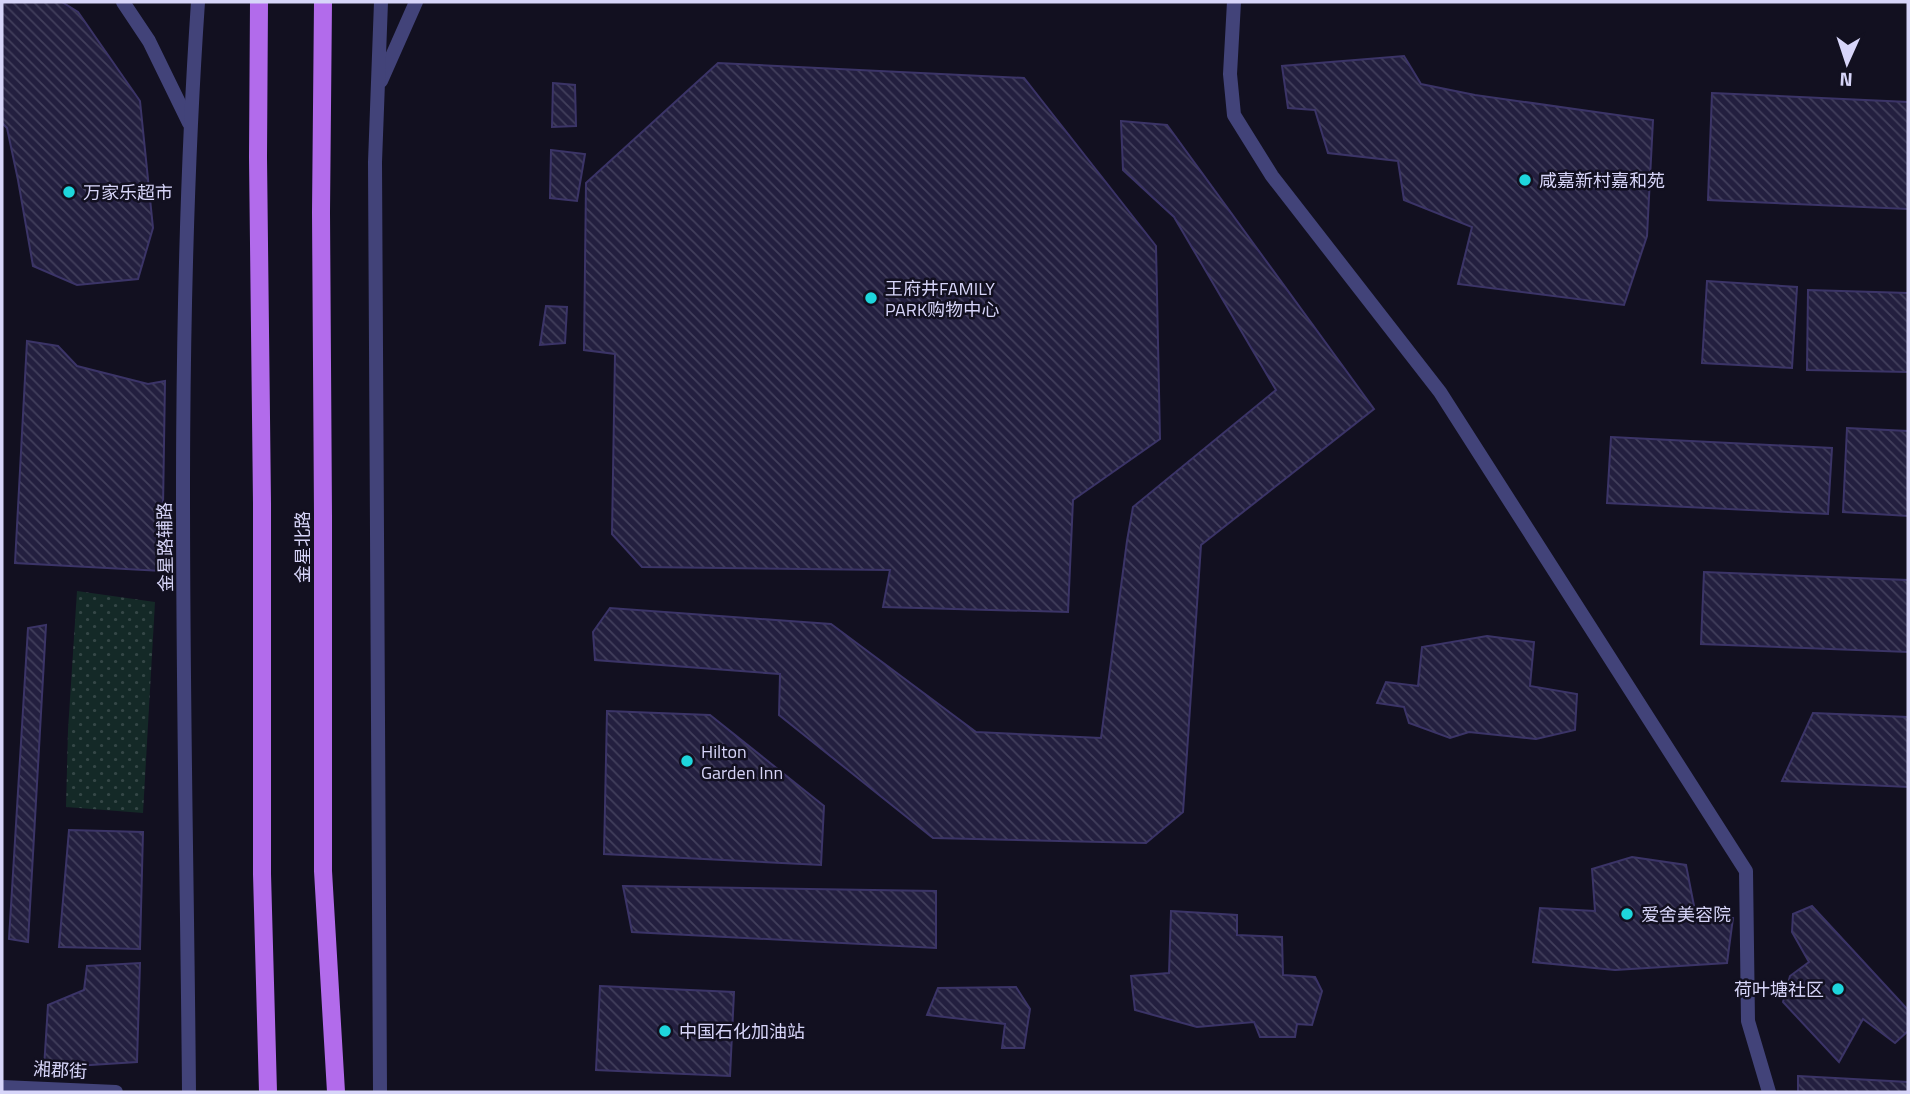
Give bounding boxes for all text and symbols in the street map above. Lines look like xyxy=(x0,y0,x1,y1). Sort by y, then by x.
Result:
north arrow xyxy=(1812,28,1882,98)
text: N xyxy=(1839,66,1853,95)
place label: 咸嘉新村嘉和苑 xyxy=(1539,167,1665,194)
marker: 咸嘉新村嘉和苑 xyxy=(1517,172,1533,188)
place label: 万家乐超市 xyxy=(83,179,173,206)
marker: 万家乐超市 xyxy=(61,184,77,200)
place label: 王府井FAMILY PARK购物中心 xyxy=(885,275,999,323)
marker: 王府井FAMILY PARK购物中心 xyxy=(863,290,879,306)
street label: 金星路辅路 xyxy=(151,502,179,592)
street label: 金星北路 xyxy=(289,511,316,583)
place label: Hilton Garden Inn xyxy=(701,738,783,786)
marker: Hilton Garden Inn xyxy=(679,753,695,769)
place label: 爱舍美容院 xyxy=(1641,901,1731,928)
marker: 爱舍美容院 xyxy=(1619,906,1635,922)
place label: 荷叶塘社区 xyxy=(1734,976,1824,1003)
marker: 荷叶塘社区 xyxy=(1830,981,1846,997)
place label: 中国石化加油站 xyxy=(679,1018,805,1045)
marker: 中国石化加油站 xyxy=(657,1023,673,1039)
street label: 湘郡街 xyxy=(32,1055,88,1085)

